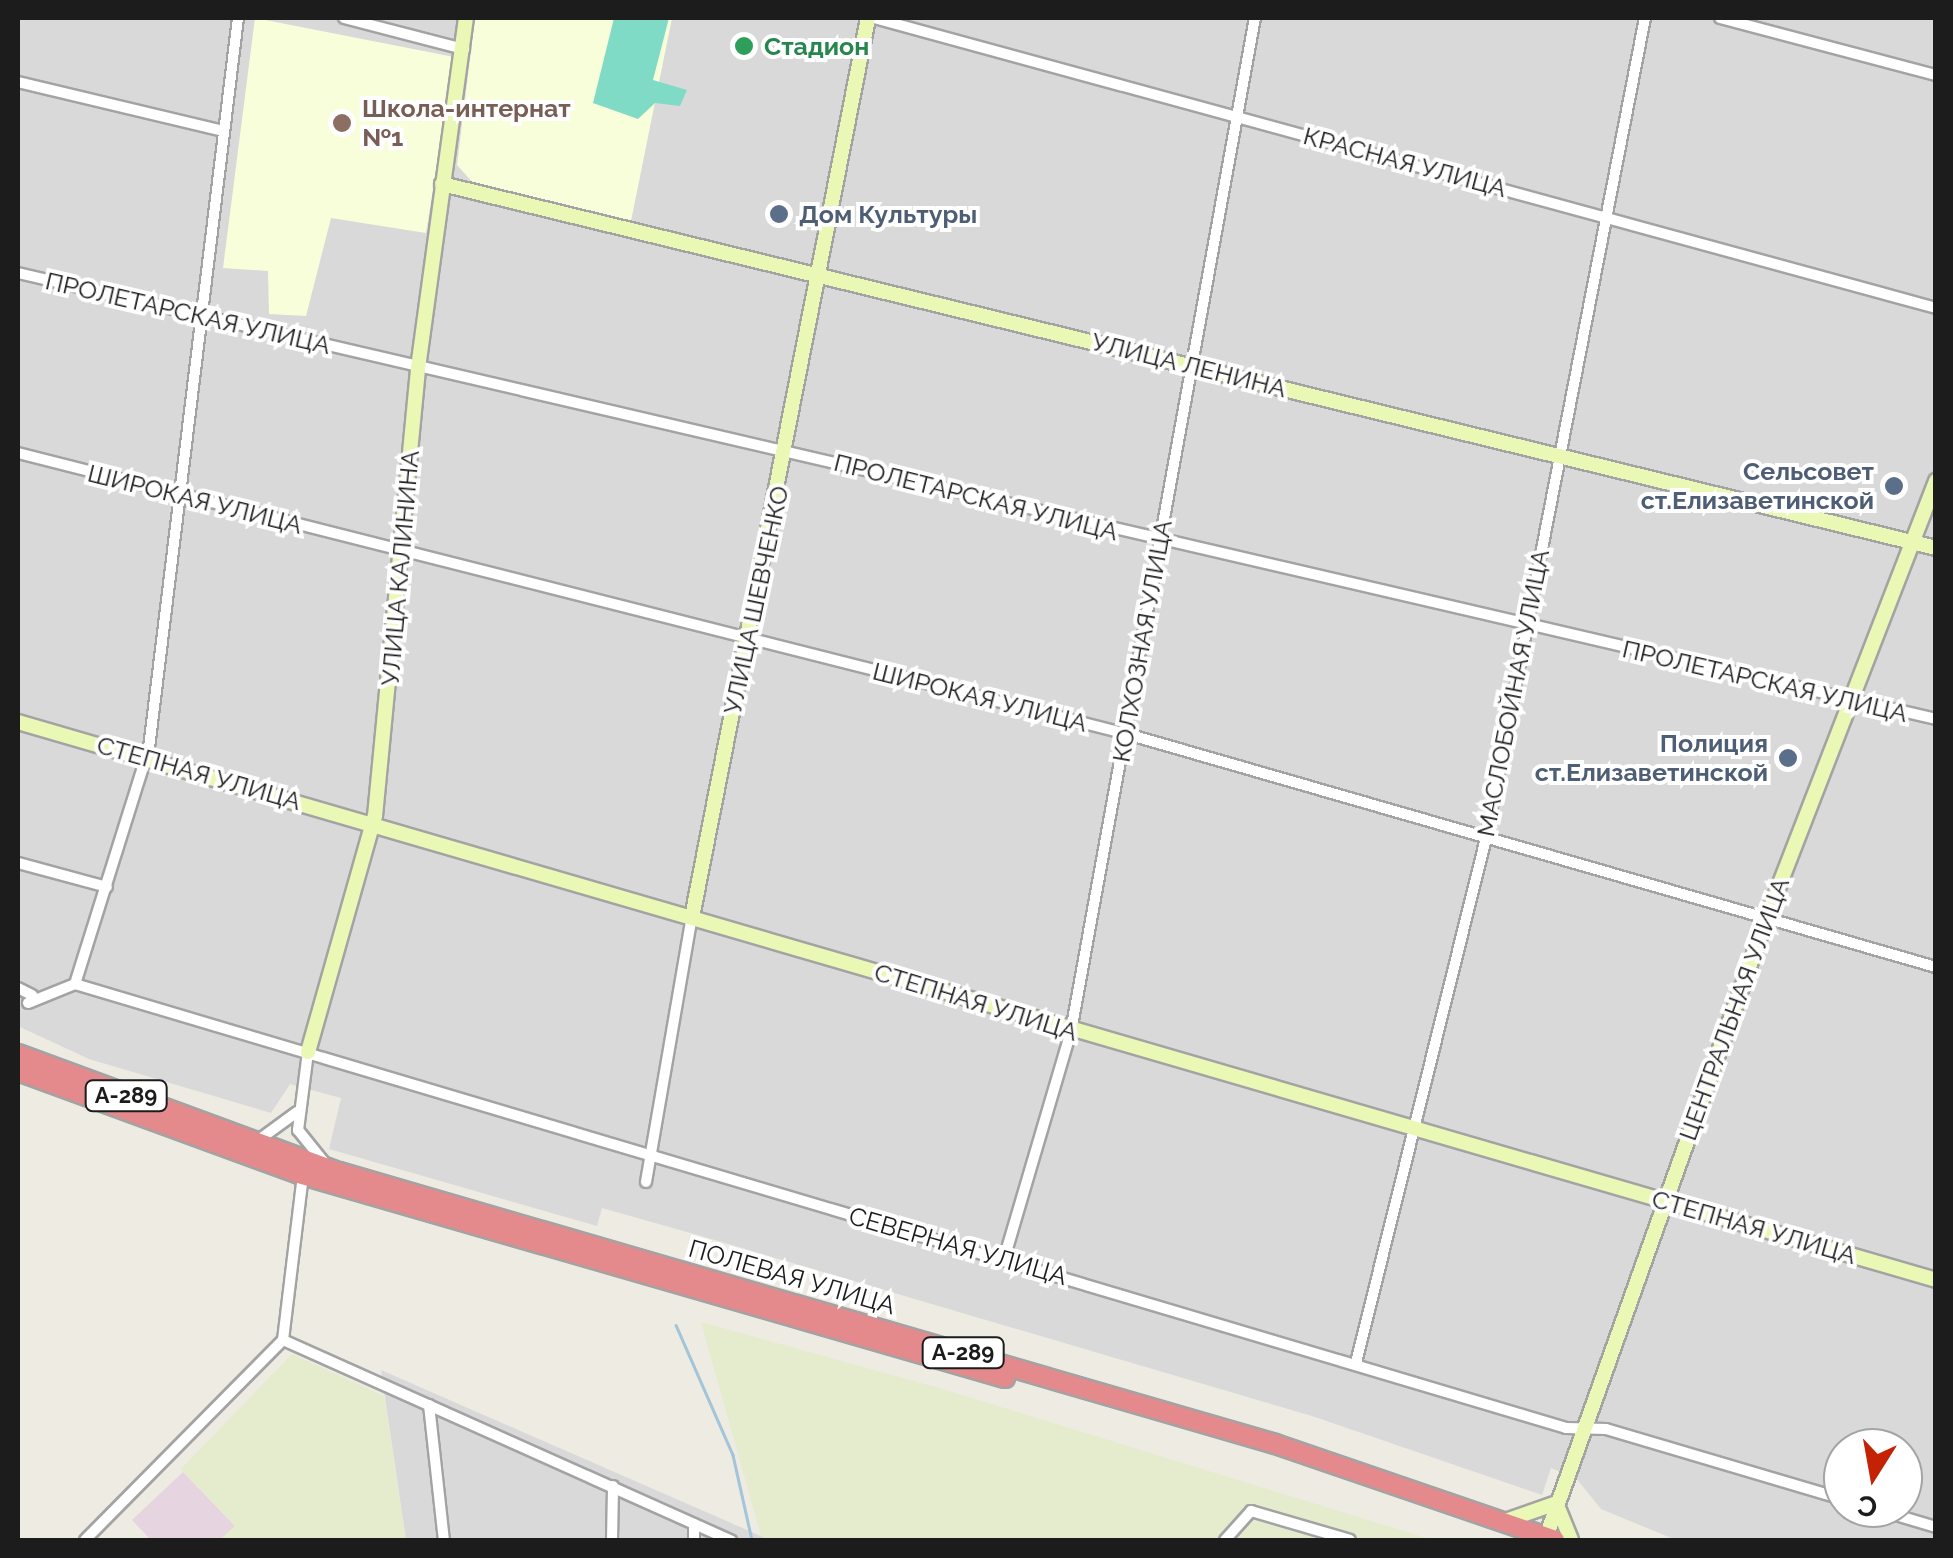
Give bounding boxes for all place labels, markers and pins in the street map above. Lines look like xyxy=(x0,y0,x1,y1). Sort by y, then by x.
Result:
place label: Стадион xyxy=(764,31,869,61)
marker: Стадион xyxy=(733,35,755,57)
place label: Школа-интернат №1 xyxy=(362,94,571,153)
marker: Школа-интернат №1 xyxy=(331,112,353,134)
place label: Дом Культуры xyxy=(799,199,977,229)
marker: Дом Культуры xyxy=(768,203,790,225)
place label: Сельсовет ст.Елизаветинской xyxy=(1641,457,1874,516)
marker: Сельсовет ст.Елизаветинской xyxy=(1883,475,1905,497)
place label: Полиция ст.Елизаветинской xyxy=(1535,729,1768,788)
marker: Полиция ст.Елизаветинской xyxy=(1777,747,1799,769)

